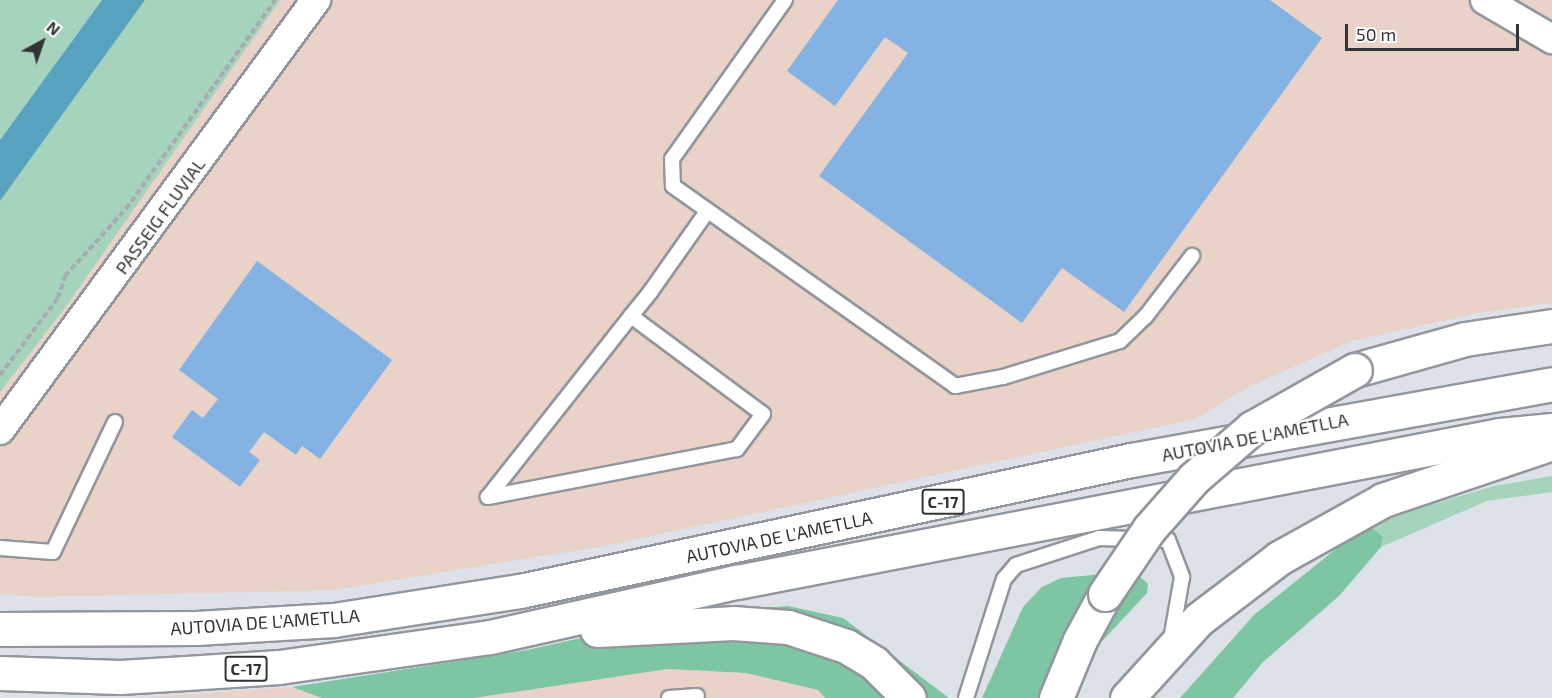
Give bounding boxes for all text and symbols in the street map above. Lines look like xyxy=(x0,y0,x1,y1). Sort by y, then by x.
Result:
north arrow xyxy=(12,12,72,72)
scale bar xyxy=(1348,12,1522,50)
text: N xyxy=(43,17,64,39)
text: 50 m xyxy=(1356,23,1396,45)
street label: PASSEIG FLUVIAL xyxy=(111,154,209,278)
street label: AUTOVIA DE L'AMETLLA xyxy=(1160,408,1350,466)
road number: C-17 xyxy=(920,489,966,515)
street label: AUTOVIA DE L'AMETLLA xyxy=(684,507,874,567)
street label: AUTOVIA DE L'AMETLLA xyxy=(169,605,361,639)
road number: C-17 xyxy=(224,656,268,682)

